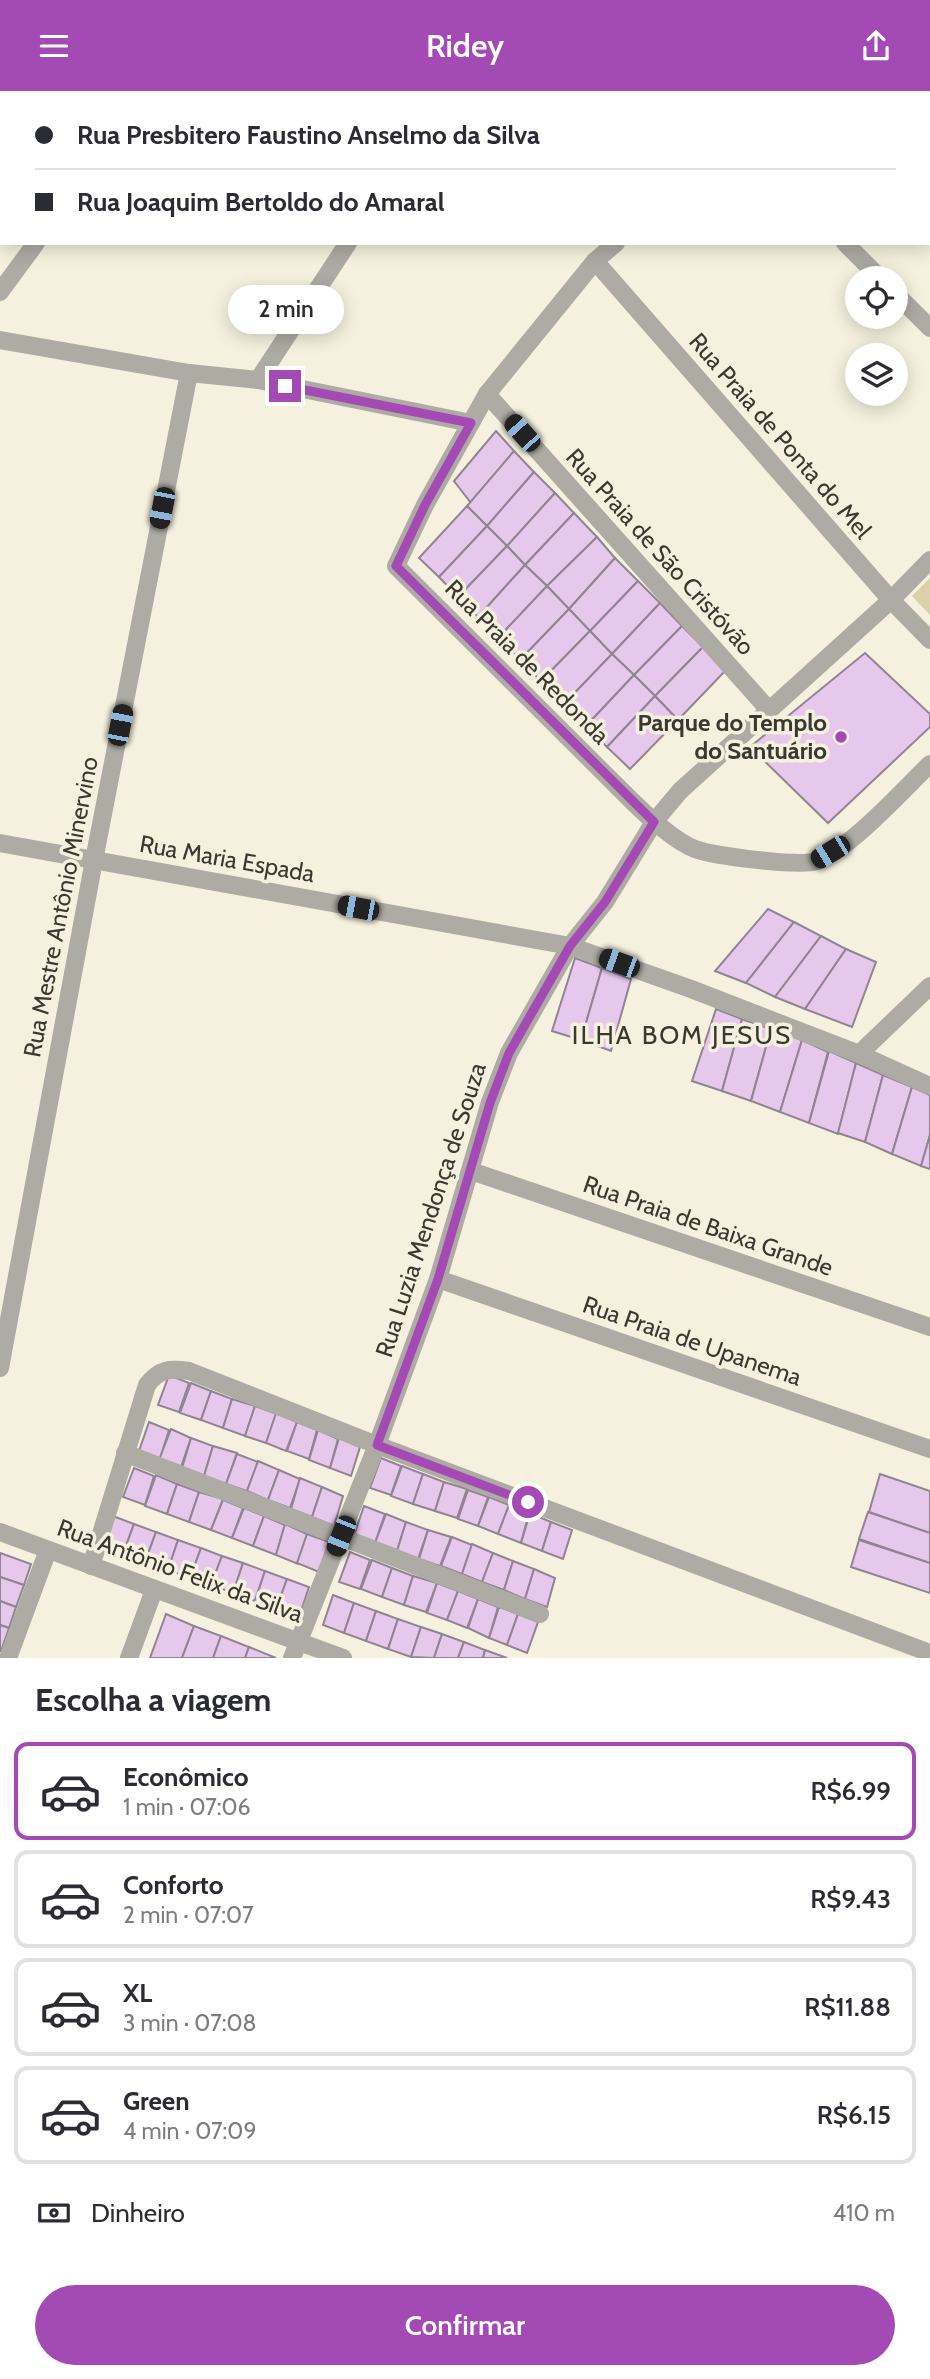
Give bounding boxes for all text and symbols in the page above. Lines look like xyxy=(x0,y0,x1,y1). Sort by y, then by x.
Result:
text: Ridey xyxy=(426,26,504,65)
icon: menu xyxy=(35,27,73,65)
icon: share xyxy=(857,27,895,65)
text: Rua Presbitero Faustino Anselmo da Silva xyxy=(77,119,540,151)
text: Rua Joaquim Bertoldo do Amaral xyxy=(77,186,444,218)
map controls xyxy=(845,266,908,406)
button: locate xyxy=(845,266,908,329)
callout: 2 min xyxy=(227,285,343,334)
text: 2 min xyxy=(258,295,314,323)
street label: Rua Praia de Ponta do Mel xyxy=(683,327,878,545)
button: layers xyxy=(845,343,908,406)
route end xyxy=(269,370,301,402)
car xyxy=(501,410,544,456)
street label: Rua Praia de São Cristóvão xyxy=(560,442,761,661)
car xyxy=(148,485,177,531)
street label: Rua Praia de Redonda xyxy=(439,574,616,750)
car xyxy=(106,702,135,748)
place label: Parque do Templo do Santuário xyxy=(637,708,827,765)
marker: Parque do Templo do Santuário xyxy=(833,729,849,745)
street label: Rua Mestre Antônio Minervino xyxy=(17,754,104,1060)
street label: Rua Maria Espada xyxy=(137,829,317,888)
car xyxy=(807,832,854,872)
car xyxy=(336,894,381,922)
car xyxy=(596,946,643,980)
district label: ILHA BOM JESUS xyxy=(572,1019,792,1051)
street label: Rua Luzia Mendonça de Souza xyxy=(369,1059,492,1361)
street label: Rua Praia de Baixa Grande xyxy=(579,1169,837,1282)
street label: Rua Praia de Upanema xyxy=(579,1289,806,1392)
route start xyxy=(512,1486,544,1518)
street label: Rua Antônio Felix da Silva xyxy=(53,1513,307,1629)
car xyxy=(324,1513,359,1559)
text: Escolha a viagem xyxy=(35,1680,271,1719)
icon: car xyxy=(39,1760,102,1823)
text: Econômico xyxy=(123,1761,249,1793)
text: R$6.99 xyxy=(810,1775,891,1807)
text: 1 min · 07:06 xyxy=(123,1793,251,1821)
icon: car xyxy=(39,1868,102,1931)
text: Conforto xyxy=(123,1869,224,1901)
text: R$9.43 xyxy=(810,1883,891,1915)
text: 2 min · 07:07 xyxy=(123,1901,253,1929)
icon: car xyxy=(39,1976,102,2039)
text: XL xyxy=(123,1977,152,2009)
text: R$11.88 xyxy=(804,1991,891,2023)
text: 3 min · 07:08 xyxy=(123,2009,257,2037)
icon: car xyxy=(39,2084,102,2147)
text: Green xyxy=(123,2085,190,2117)
text: R$6.15 xyxy=(817,2099,891,2131)
text: 4 min · 07:09 xyxy=(123,2117,256,2145)
icon: cash xyxy=(35,2194,73,2232)
text: Dinheiro xyxy=(91,2197,185,2229)
text: 410 m xyxy=(833,2199,895,2227)
button: Confirmar xyxy=(35,2285,895,2365)

